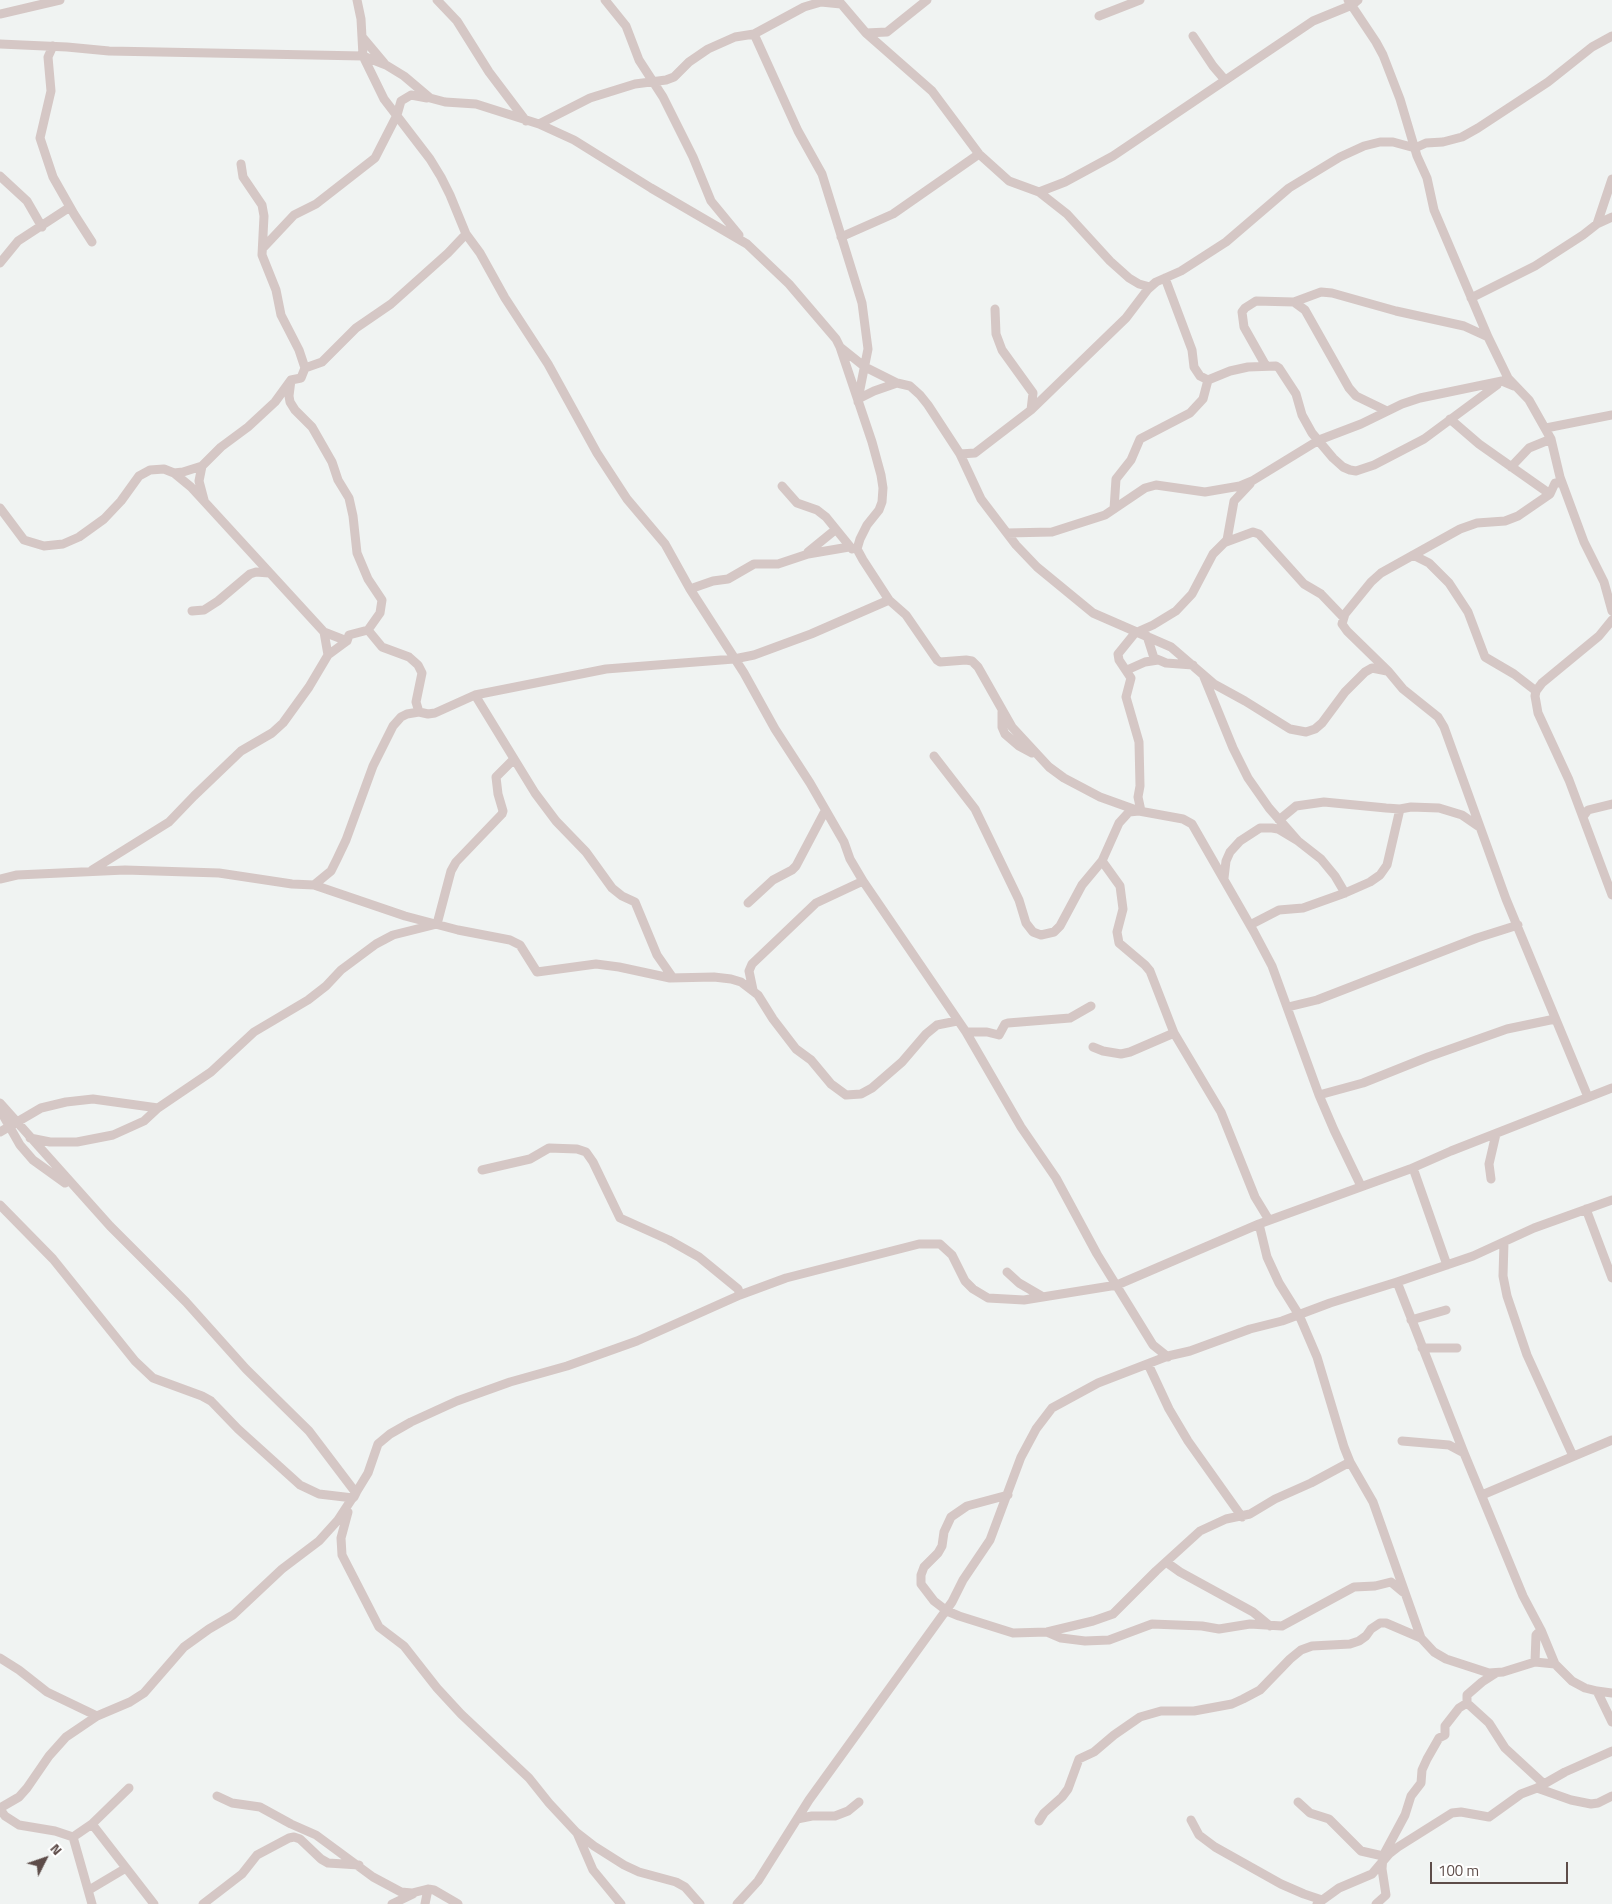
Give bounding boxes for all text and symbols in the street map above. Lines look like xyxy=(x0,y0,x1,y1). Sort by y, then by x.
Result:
north arrow xyxy=(20,1834,70,1884)
text: N xyxy=(46,1838,68,1859)
scale bar xyxy=(1432,1852,1570,1884)
text: 100 m xyxy=(1438,1859,1479,1882)

